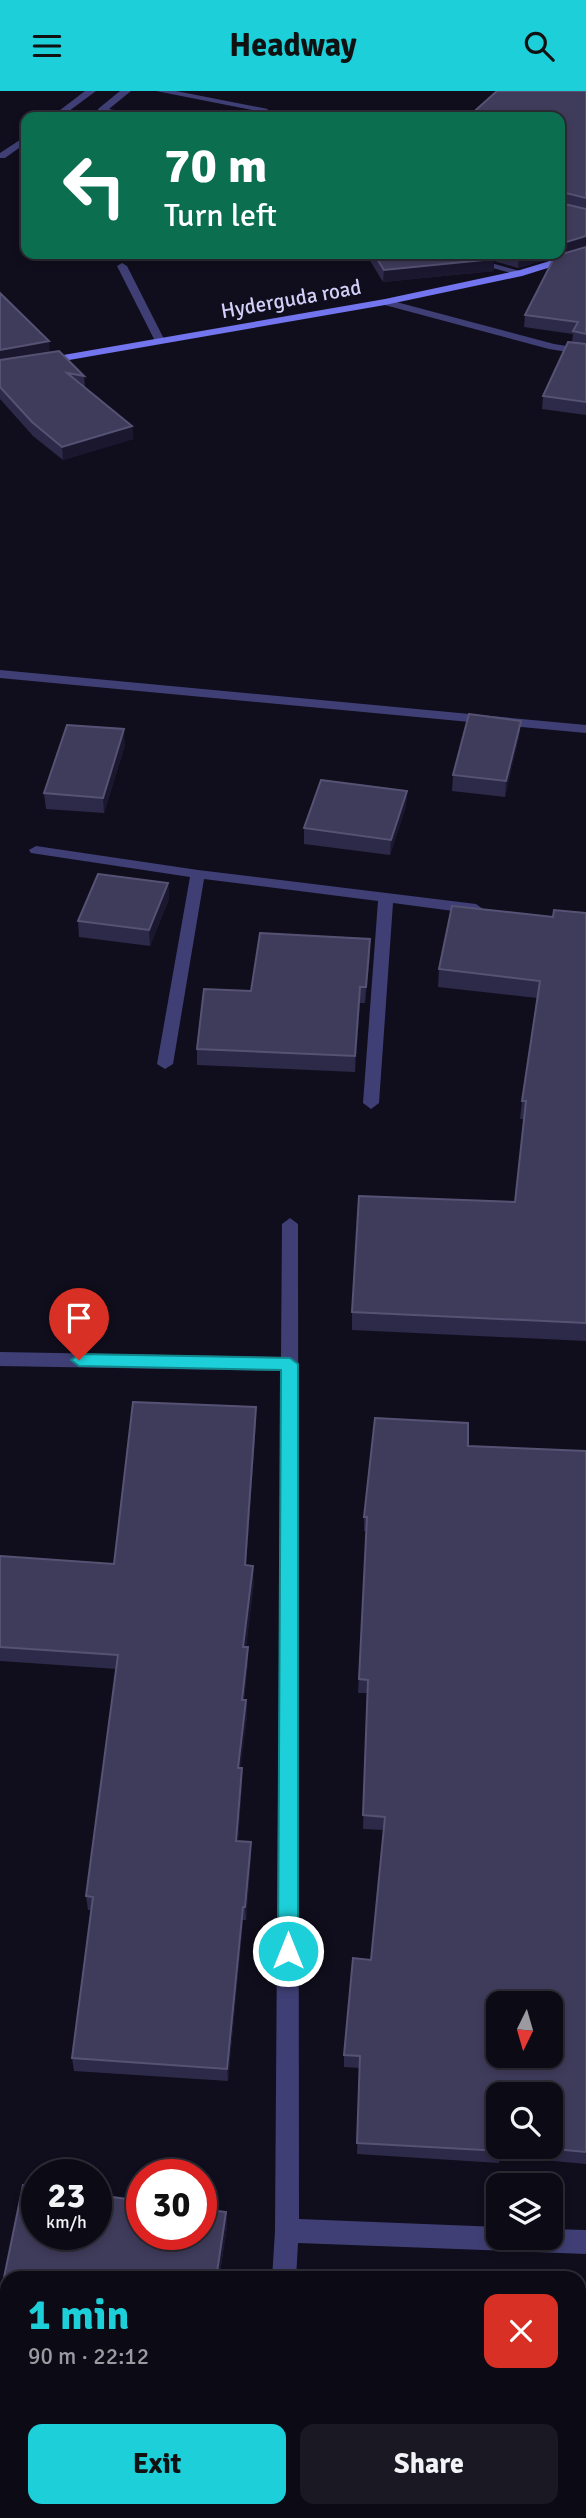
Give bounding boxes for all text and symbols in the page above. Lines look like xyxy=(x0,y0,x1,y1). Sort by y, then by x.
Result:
text: Headway xyxy=(229,26,357,65)
icon: menu xyxy=(28,27,66,65)
icon: search xyxy=(520,27,558,65)
text: 70 m xyxy=(164,136,267,196)
icon: left xyxy=(49,140,140,231)
text: Turn left xyxy=(164,196,277,235)
street label: Hyderguda road xyxy=(219,274,363,324)
pin xyxy=(49,1288,109,1360)
icon: arrive xyxy=(60,1299,98,1337)
position arrow xyxy=(251,1914,325,1988)
north arrow xyxy=(486,1991,564,2069)
map controls xyxy=(486,1991,563,2250)
button: search xyxy=(486,2082,563,2159)
speed limit sign: 30 xyxy=(126,2159,217,2250)
button: layers xyxy=(486,2173,563,2250)
text: 23 xyxy=(48,2174,85,2217)
text: km/h xyxy=(46,2211,87,2233)
text: 1 min xyxy=(28,2290,129,2341)
button: close xyxy=(484,2294,558,2368)
text: 90 m · 22:12 xyxy=(28,2342,149,2371)
button: Exit xyxy=(28,2424,286,2504)
button: Share xyxy=(300,2424,558,2504)

